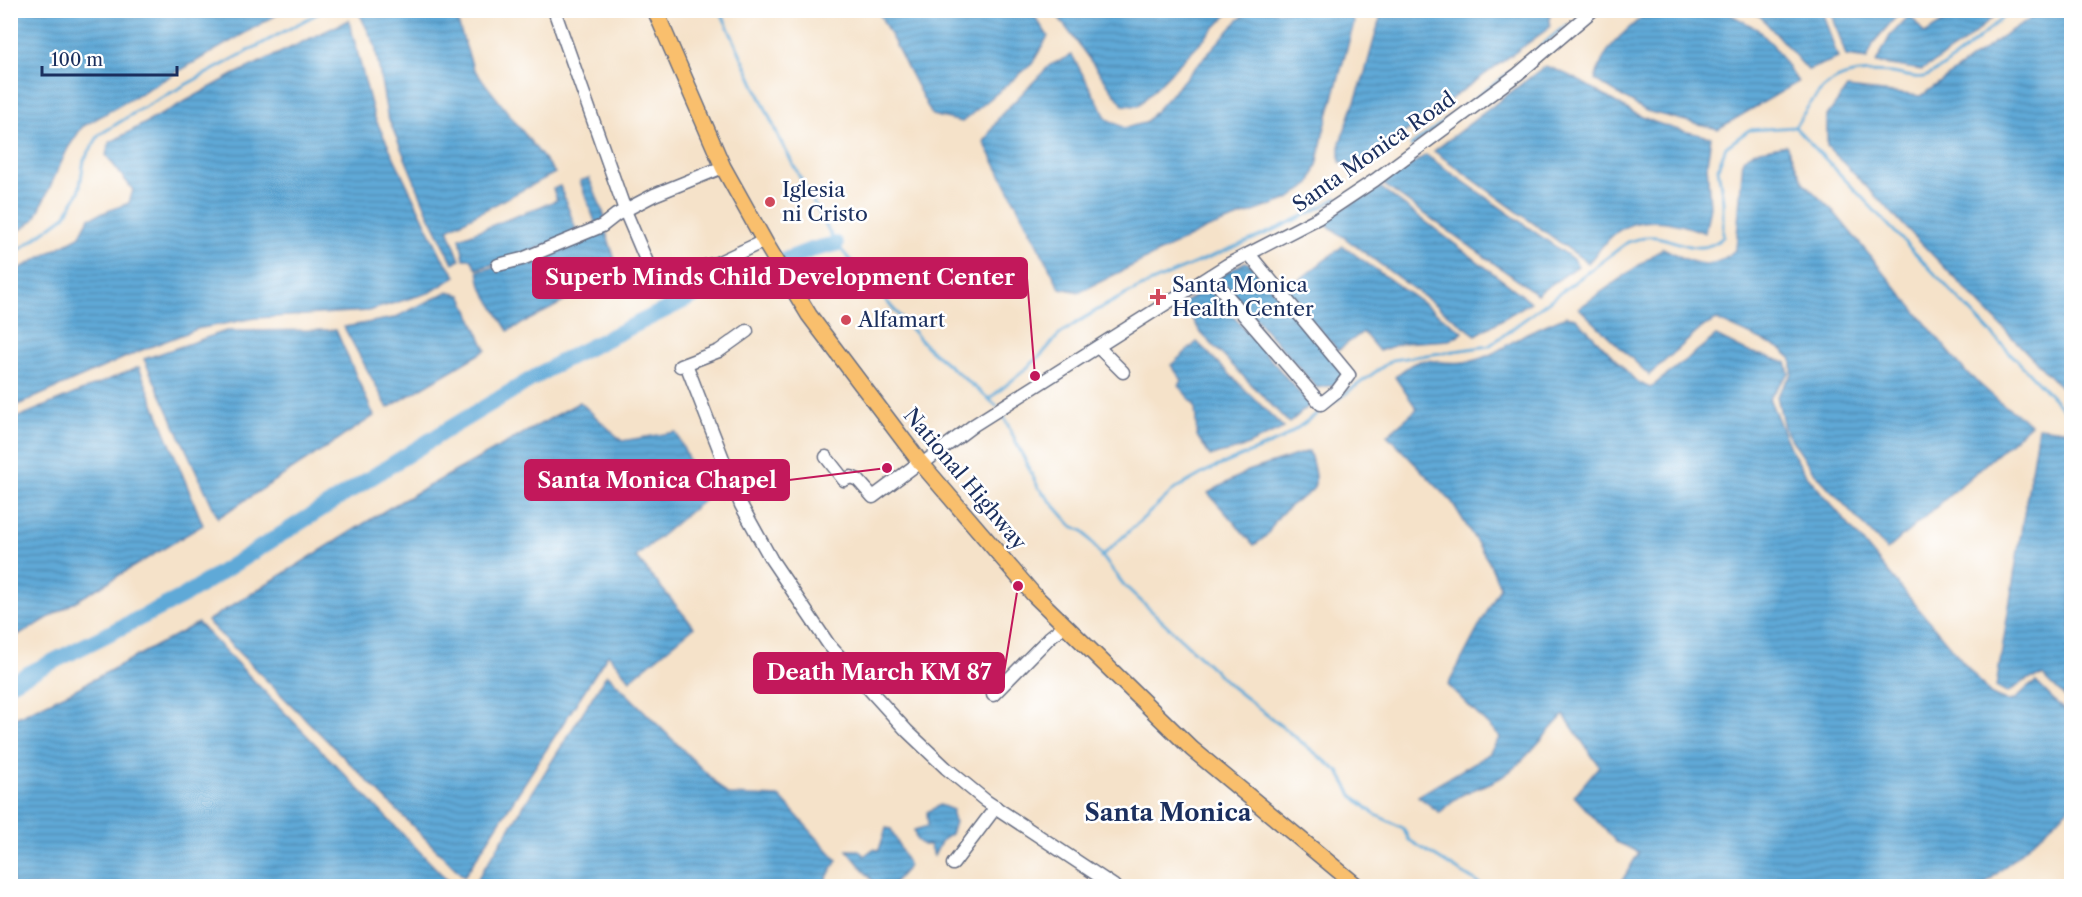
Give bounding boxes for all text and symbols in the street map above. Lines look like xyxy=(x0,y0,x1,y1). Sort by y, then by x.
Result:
scale bar xyxy=(42,39,177,77)
text: 100 m xyxy=(51,49,103,71)
street label: Santa Monica Road xyxy=(1287,86,1460,217)
place label: Iglesia ni Cristo xyxy=(782,177,868,226)
marker: Iglesia ni Cristo xyxy=(763,195,777,209)
callout: Superb Minds Child Development Center xyxy=(533,258,1027,298)
text: Superb Minds Child Development Center xyxy=(545,264,1015,291)
place label: Santa Monica Health Center xyxy=(1172,272,1314,321)
marker: Santa Monica Health Center xyxy=(1149,288,1167,306)
place label: Alfamart xyxy=(857,307,946,332)
marker: Alfamart xyxy=(839,313,853,327)
street label: National Highway xyxy=(899,403,1032,555)
callout: Santa Monica Chapel xyxy=(525,460,789,500)
text: Santa Monica Chapel xyxy=(537,467,777,494)
callout: Death March KM 87 xyxy=(754,653,1004,693)
text: Death March KM 87 xyxy=(766,659,992,686)
district label: Santa Monica xyxy=(1084,798,1253,827)

